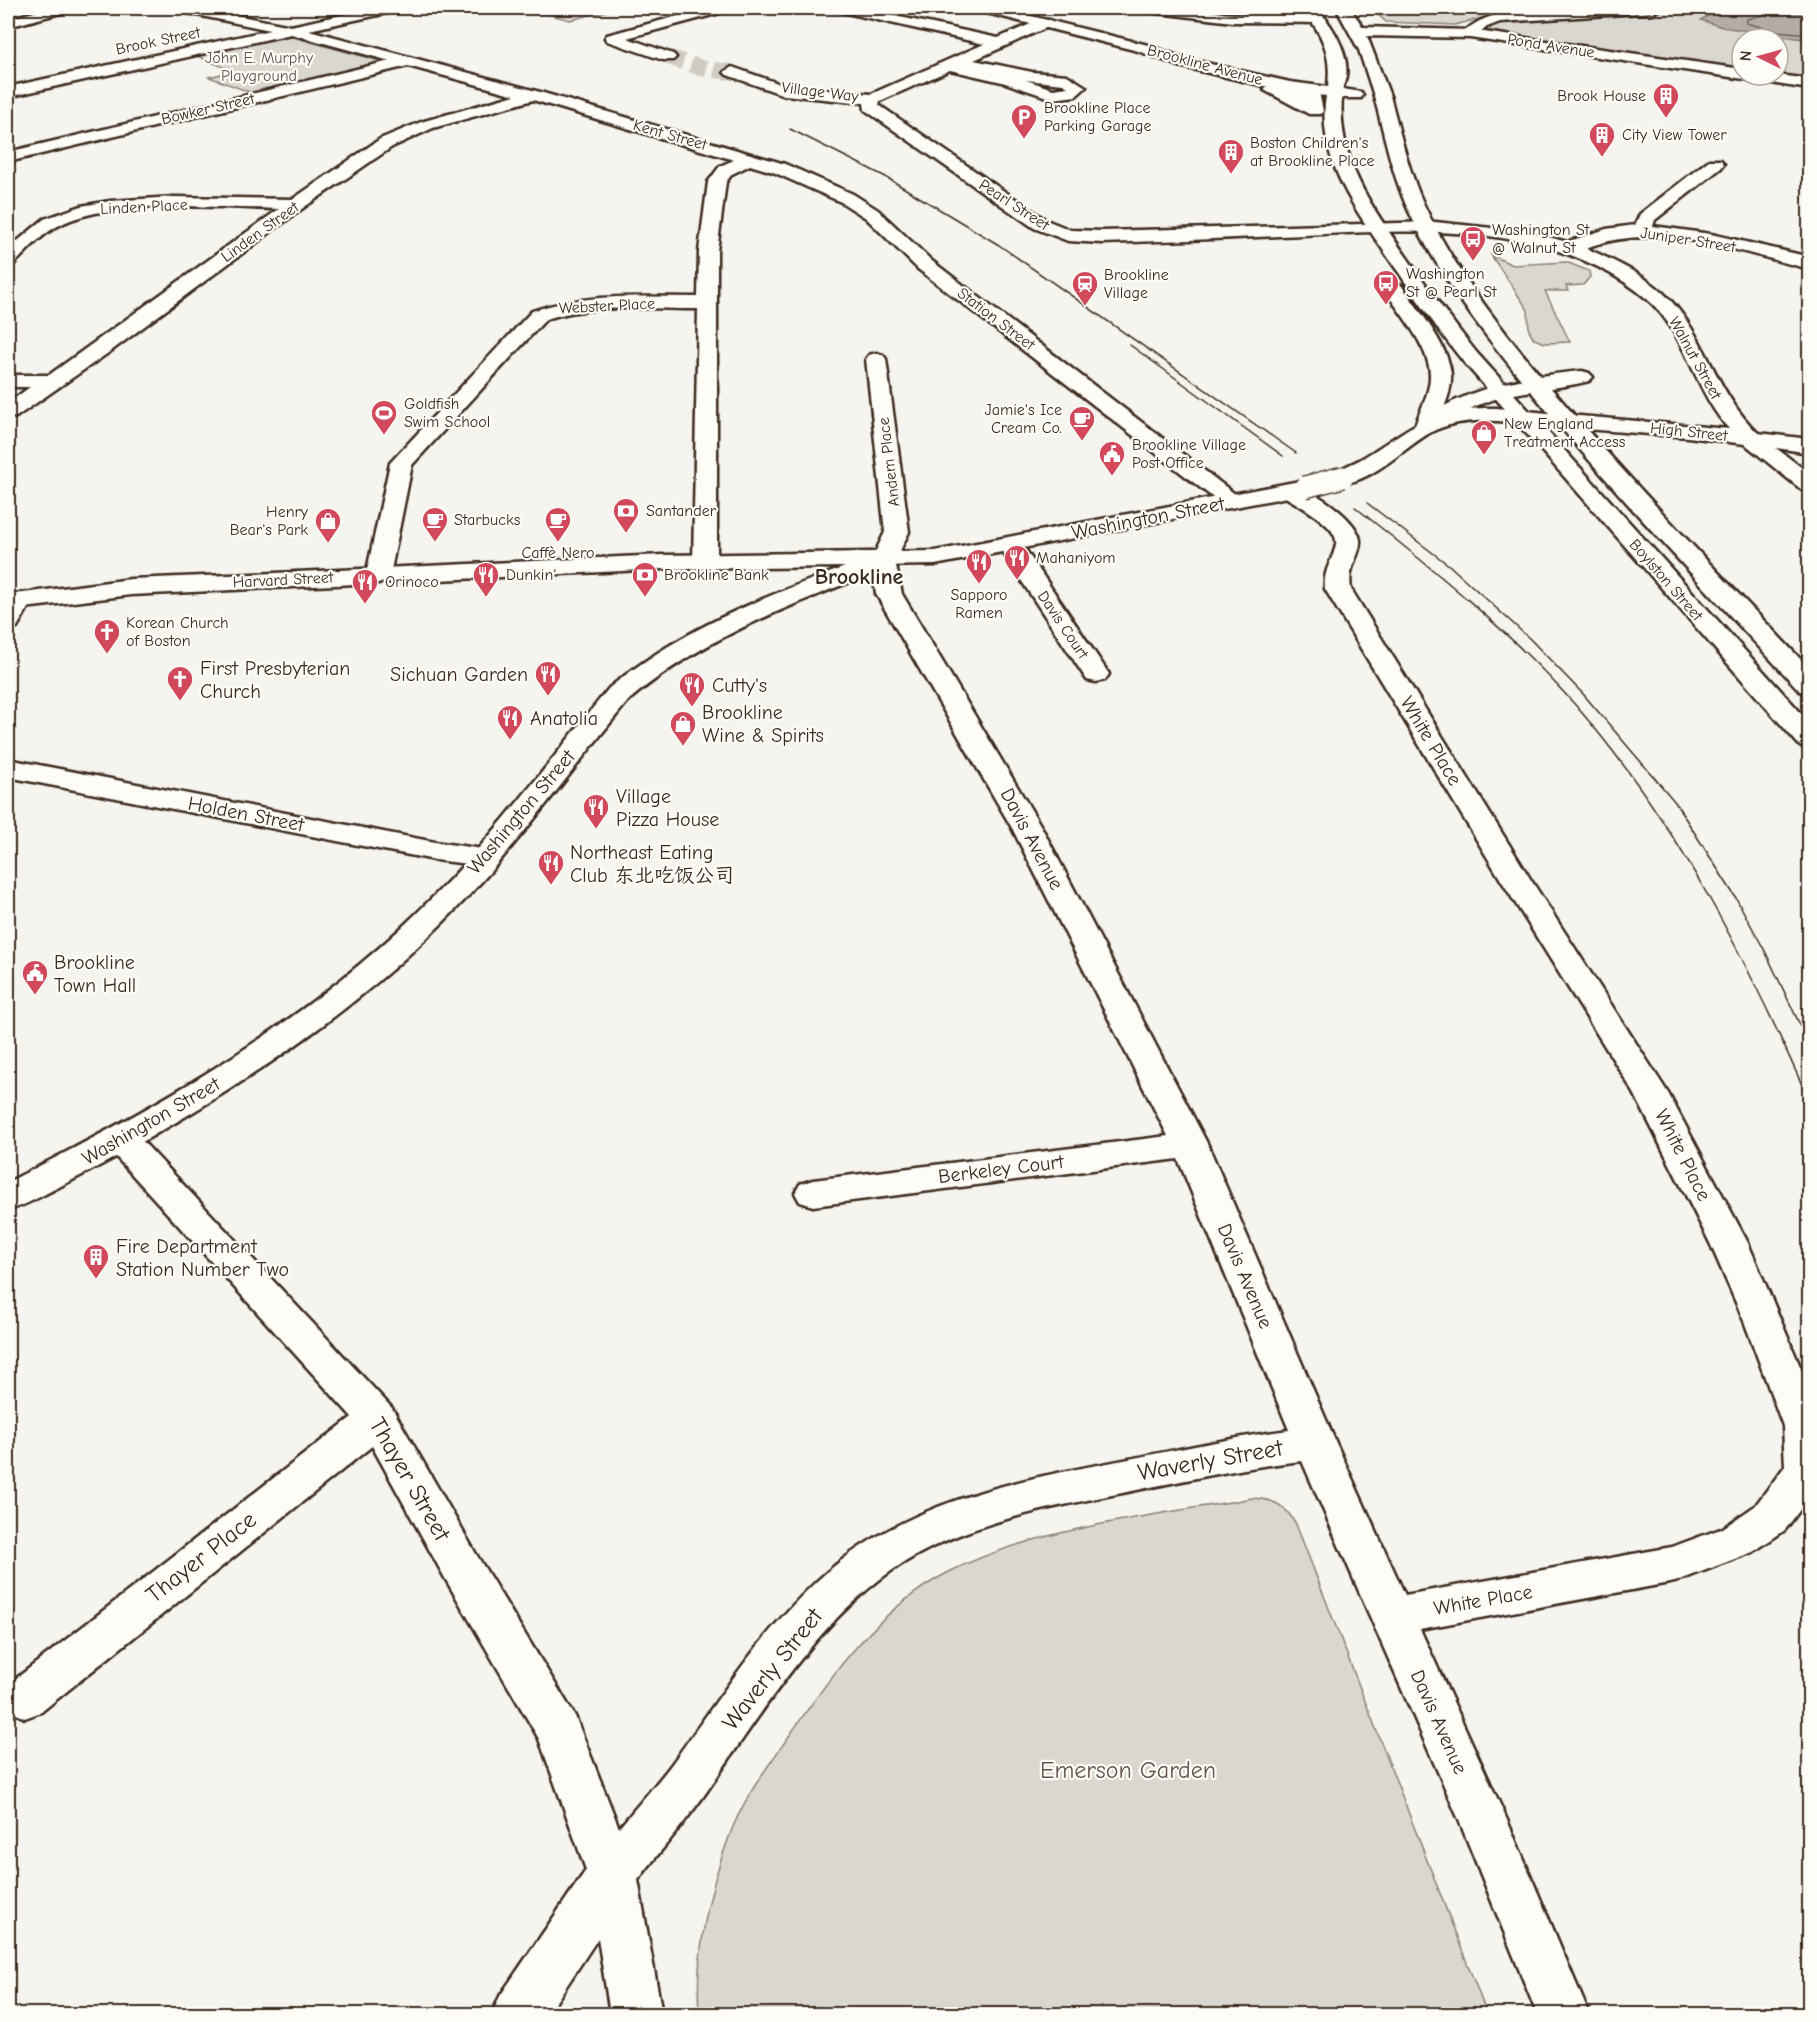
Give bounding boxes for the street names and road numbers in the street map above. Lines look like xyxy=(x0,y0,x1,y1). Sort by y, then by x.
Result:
street label: Brook Street xyxy=(114,23,202,59)
street label: Pond Avenue xyxy=(1506,30,1596,62)
street label: Brookline Avenue xyxy=(1145,41,1265,89)
street label: Village Way xyxy=(780,78,860,106)
street label: Bowker Street xyxy=(160,89,257,128)
street label: Kent Street xyxy=(631,116,709,154)
street label: Pearl Street xyxy=(976,176,1053,235)
street label: Linden Place xyxy=(100,196,188,218)
street label: Linden Street xyxy=(218,198,303,266)
street label: Juniper Street xyxy=(1639,224,1737,256)
street label: Station Street xyxy=(954,284,1039,354)
street label: Webster Place xyxy=(559,294,655,318)
street label: Walnut Street xyxy=(1665,314,1725,403)
street label: Andem Place xyxy=(875,416,903,508)
street label: High Street xyxy=(1649,419,1729,445)
street label: Washington Street xyxy=(1070,492,1228,544)
street label: Boylston Street xyxy=(1626,535,1707,625)
street label: Harvard Street xyxy=(232,568,334,592)
street label: Davis Court xyxy=(1034,588,1093,663)
street label: White Place xyxy=(1395,692,1467,790)
street label: Washington Street xyxy=(462,744,580,879)
street label: Davis Avenue xyxy=(996,784,1068,894)
street label: Holden Street xyxy=(186,791,307,837)
street label: Washington Street xyxy=(78,1072,225,1170)
street label: White Place xyxy=(1650,1105,1716,1205)
street label: Berkeley Court xyxy=(937,1150,1066,1188)
street label: Davis Avenue xyxy=(1213,1220,1277,1332)
street label: Thayer Street xyxy=(363,1412,457,1547)
street label: Waverly Street xyxy=(1135,1433,1286,1487)
street label: Thayer Place xyxy=(140,1505,262,1609)
street label: White Place xyxy=(1432,1580,1534,1620)
street label: Waverly Street xyxy=(716,1602,829,1735)
street label: Davis Avenue xyxy=(1406,1666,1472,1778)

